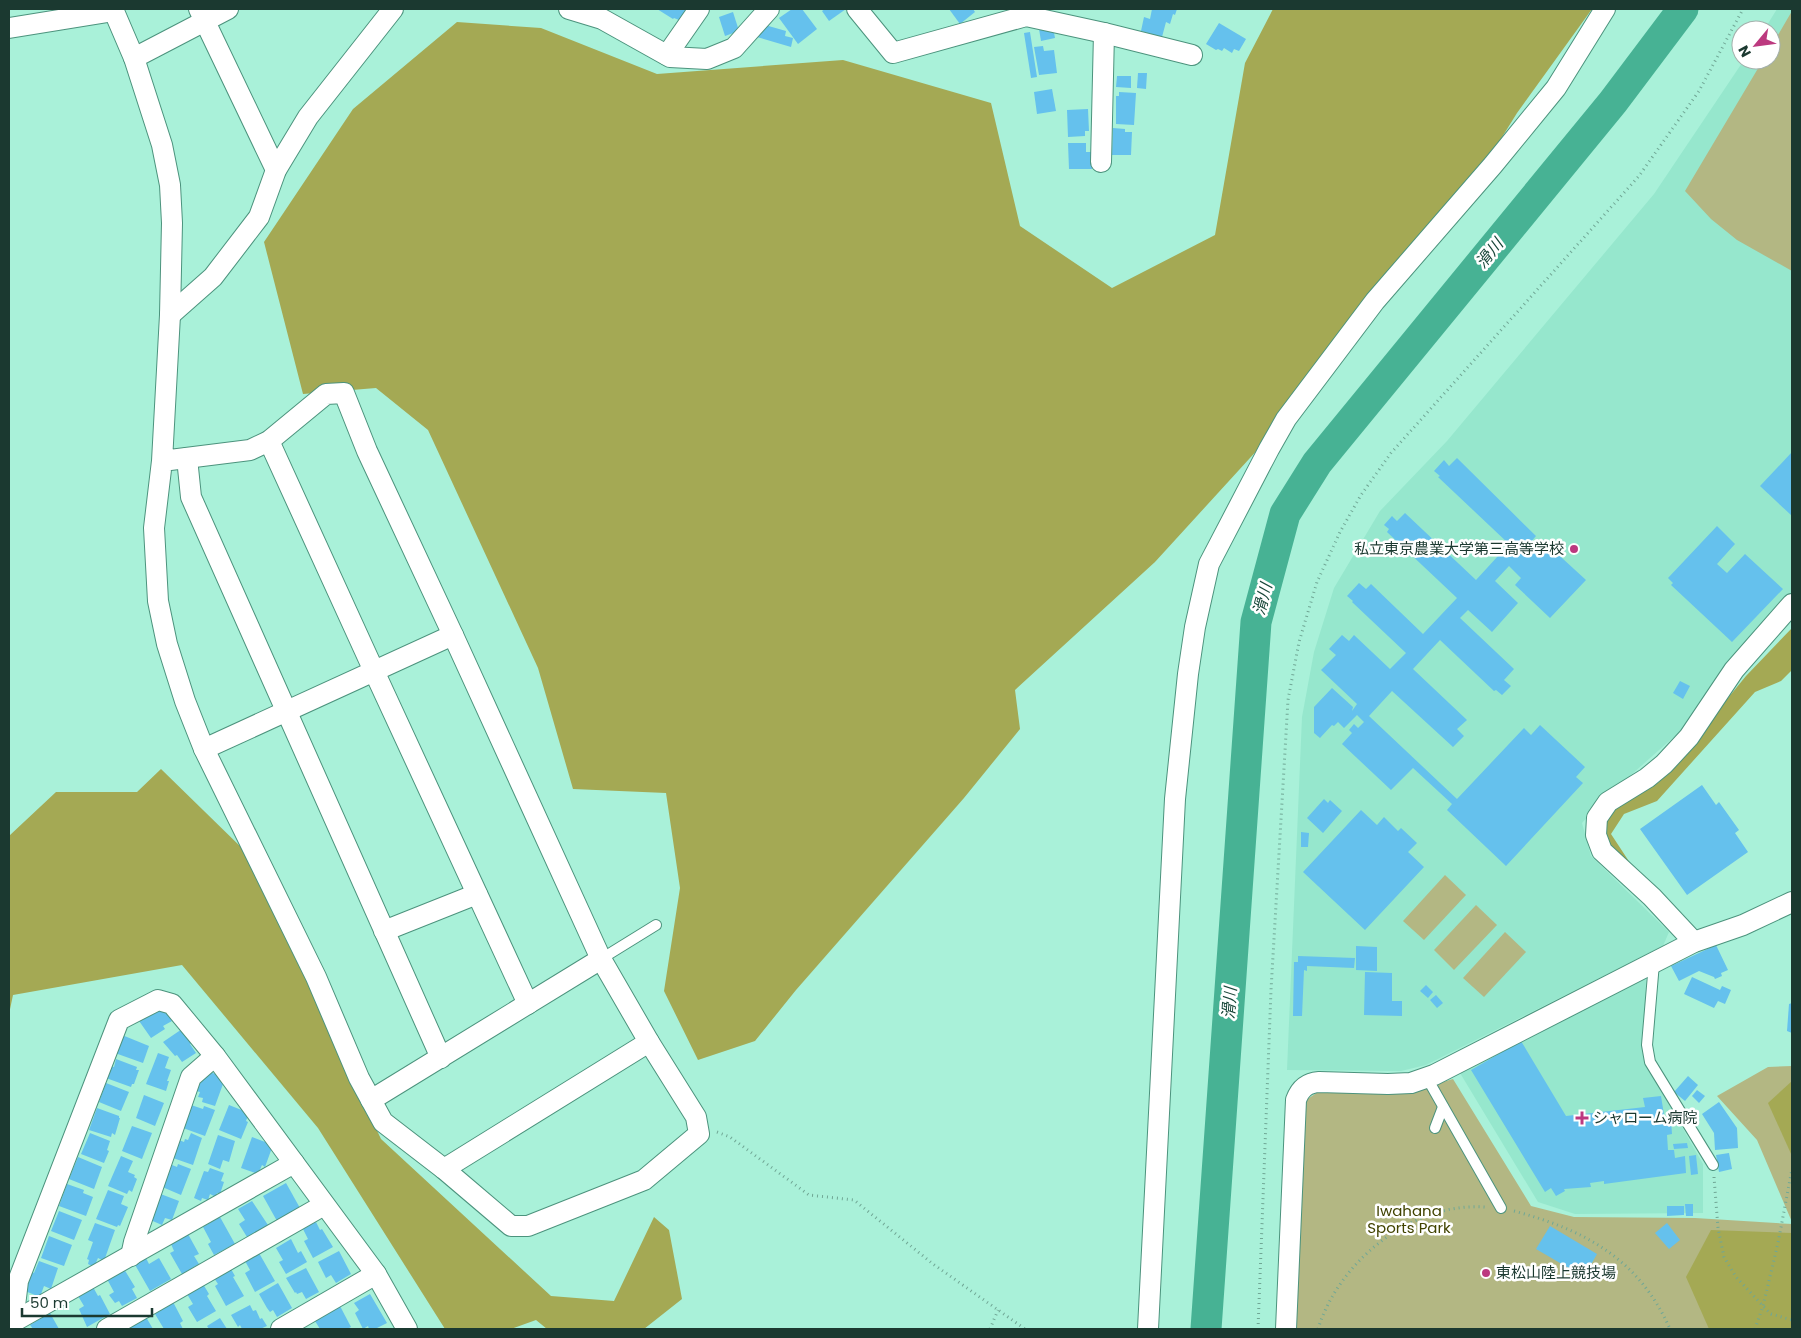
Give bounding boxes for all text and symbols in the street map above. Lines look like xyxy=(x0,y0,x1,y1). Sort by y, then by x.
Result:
north arrow xyxy=(1731,20,1781,70)
text: N xyxy=(1733,42,1756,61)
water label: 滑川 xyxy=(1470,232,1510,273)
place label: 私立東京農業大学第三高等学校 xyxy=(1354,538,1564,559)
marker: 私立東京農業大学第三高等学校 xyxy=(1568,543,1580,555)
water label: 滑川 xyxy=(1247,579,1278,618)
water label: 滑川 xyxy=(1217,984,1242,1020)
place label: シャローム病院 xyxy=(1593,1107,1698,1128)
marker: シャローム病院 xyxy=(1575,1111,1589,1125)
park label: Iwahana Sports Park xyxy=(1367,1200,1451,1238)
place label: 東松山陸上競技場 xyxy=(1496,1262,1616,1283)
marker: 東松山陸上競技場 xyxy=(1480,1267,1492,1279)
scale bar xyxy=(22,1286,152,1318)
text: 50 m xyxy=(30,1292,68,1313)

